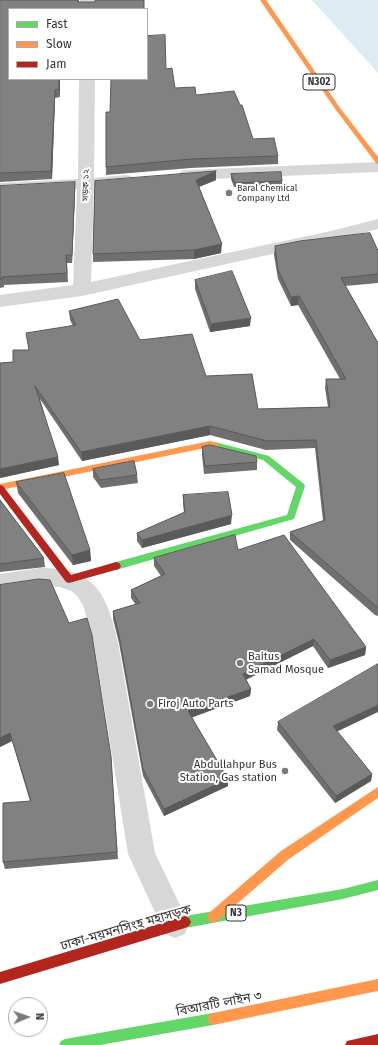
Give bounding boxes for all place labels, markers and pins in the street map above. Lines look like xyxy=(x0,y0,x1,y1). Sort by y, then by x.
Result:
place label: Baral Chemical Company Ltd xyxy=(237,183,297,204)
marker: Baral Chemical Company Ltd xyxy=(224,188,234,198)
place label: Baitus Samad Mosque xyxy=(248,650,324,676)
marker: Baitus Samad Mosque xyxy=(235,658,245,668)
place label: Firoj Auto Parts xyxy=(158,697,233,711)
marker: Firoj Auto Parts xyxy=(145,699,155,709)
place label: Abdullahpur Bus Station, Gas station xyxy=(180,758,277,784)
marker: Abdullahpur Bus Station, Gas station xyxy=(280,766,290,776)

